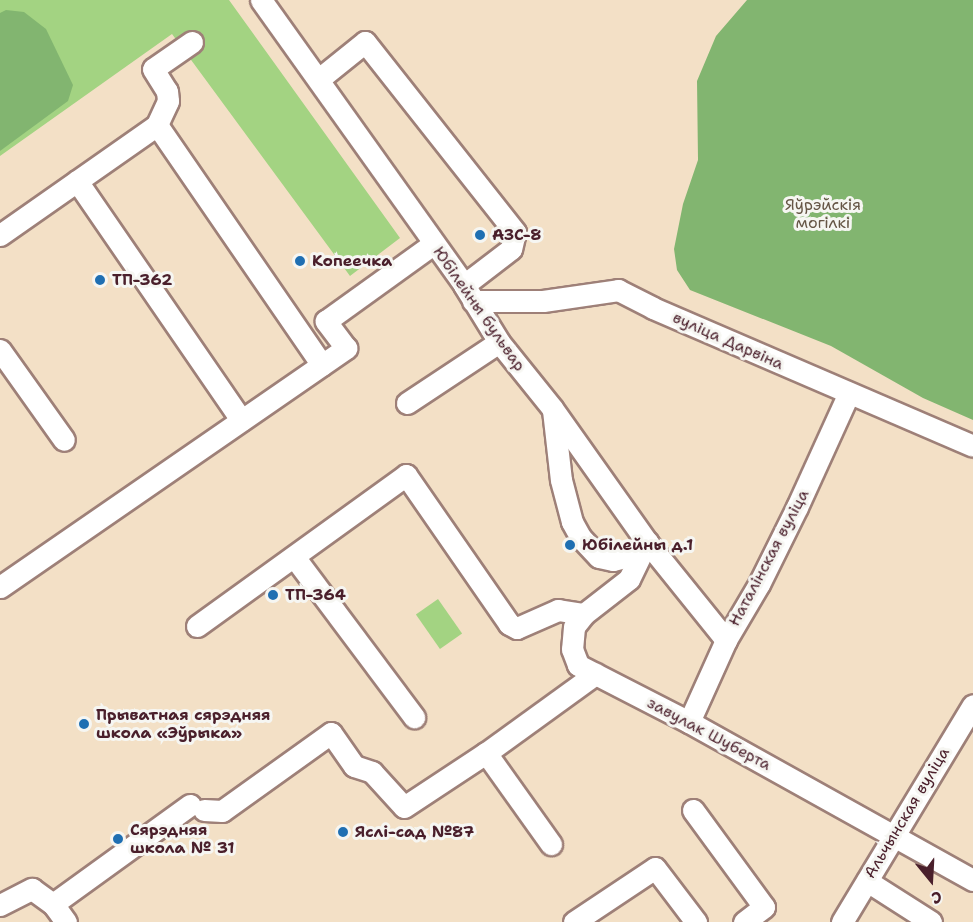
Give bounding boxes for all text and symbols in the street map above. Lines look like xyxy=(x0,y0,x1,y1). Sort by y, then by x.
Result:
park label: Яўрэйскія могілкі xyxy=(785,195,861,233)
place label: АЗС-8 xyxy=(492,225,541,245)
marker: АЗС-8 xyxy=(473,228,487,242)
street label: Юбілейны бульвар xyxy=(429,243,529,375)
place label: Копеечка xyxy=(312,251,392,271)
marker: Копеечка xyxy=(293,254,307,268)
place label: ТП-362 xyxy=(112,270,172,290)
marker: ТП-362 xyxy=(93,273,107,287)
street label: вуліца Дарвіна xyxy=(670,308,786,374)
street label: Наталінская вуліца xyxy=(725,486,813,630)
place label: Юбілейны д.1 xyxy=(582,535,693,555)
marker: Юбілейны д.1 xyxy=(563,538,577,552)
place label: ТП-364 xyxy=(285,585,346,605)
marker: ТП-364 xyxy=(266,588,280,602)
street label: завулак Шуберта xyxy=(644,693,774,775)
place label: Прыватная сярэдняя школа «Эўрыка» xyxy=(96,705,271,743)
marker: Прыватная сярэдняя школа «Эўрыка» xyxy=(77,717,91,731)
street label: Альчынская вуліца xyxy=(860,744,954,882)
place label: Сярэдняя школа № 31 xyxy=(130,820,234,858)
place label: Яслі-сад №87 xyxy=(355,822,474,842)
marker: Яслі-сад №87 xyxy=(336,825,350,839)
marker: Сярэдняя школа № 31 xyxy=(111,832,125,846)
north arrow xyxy=(901,850,961,910)
text: С xyxy=(929,886,945,909)

